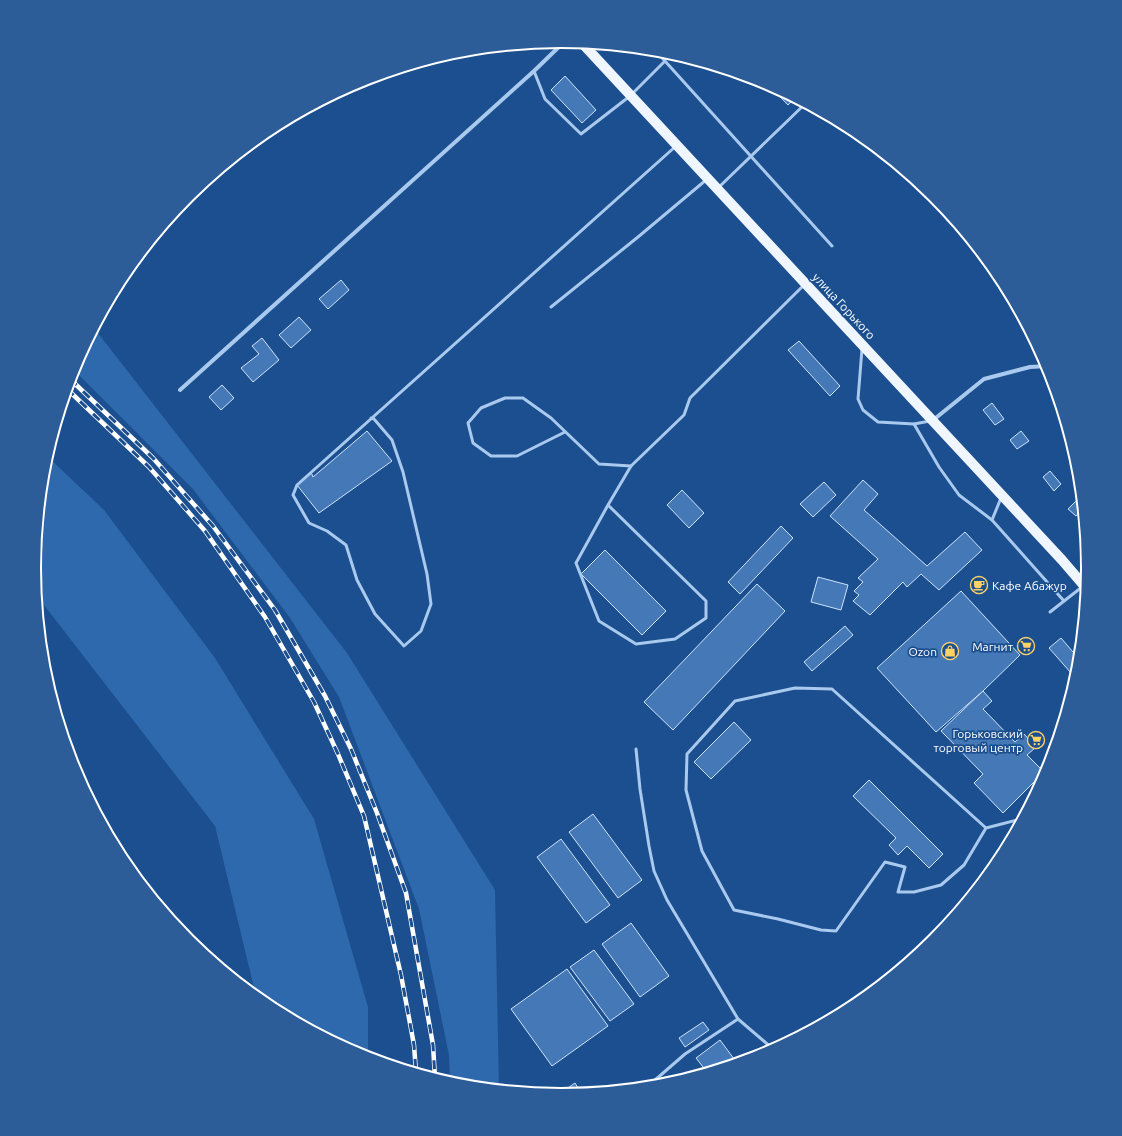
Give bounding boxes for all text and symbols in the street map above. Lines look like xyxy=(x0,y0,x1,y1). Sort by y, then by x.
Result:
street label: улица Горького xyxy=(810,270,878,342)
cafe icon: Кафе Абажур xyxy=(969,575,989,595)
place label: Кафе Абажур xyxy=(992,579,1067,592)
supermarket icon: Магнит xyxy=(1016,636,1036,656)
place label: Магнит xyxy=(972,640,1014,653)
shop icon: Ozon xyxy=(940,641,960,661)
place label: Ozon xyxy=(908,645,937,658)
place label: Горьковский торговый центр xyxy=(933,727,1023,754)
supermarket icon: Горьковский торговый центр xyxy=(1026,730,1046,750)

